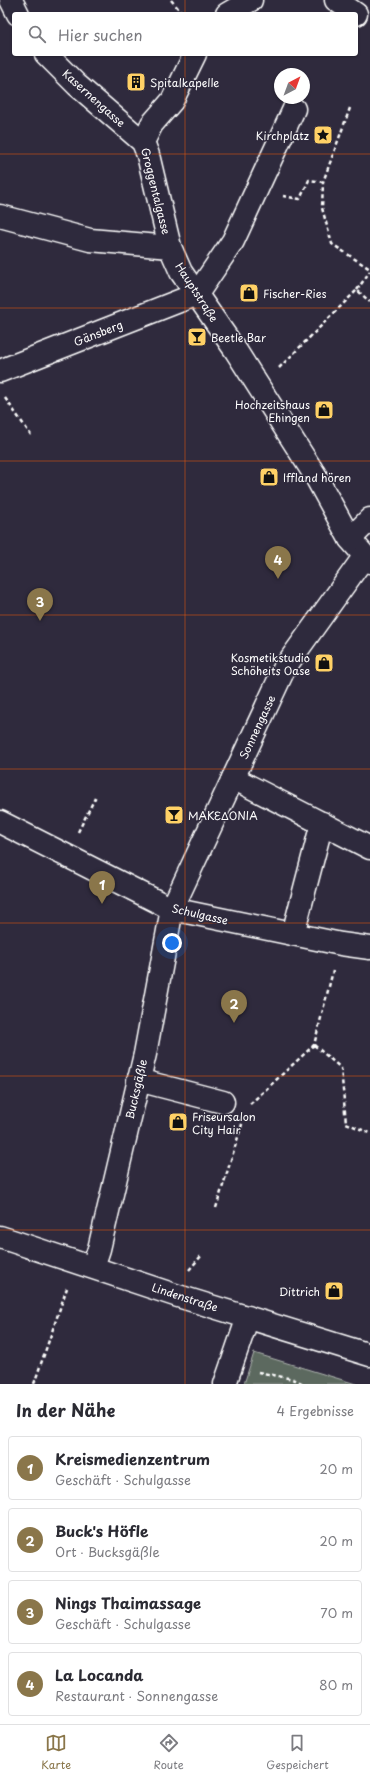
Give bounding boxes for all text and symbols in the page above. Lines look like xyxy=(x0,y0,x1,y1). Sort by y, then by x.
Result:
search box xyxy=(12,12,358,56)
icon: search xyxy=(26,23,48,45)
text: Hier suchen xyxy=(58,23,143,46)
street label: Kasernengasse xyxy=(59,65,129,131)
north arrow xyxy=(274,68,310,104)
building icon: Spitalkapelle xyxy=(125,71,147,93)
place label: Spitalkapelle xyxy=(150,74,219,91)
place icon: Kirchplatz xyxy=(312,124,334,146)
place label: Kirchplatz xyxy=(256,127,309,144)
street label: Groggentalgasse xyxy=(137,146,175,236)
street label: Hauptstraße xyxy=(171,259,223,325)
shop icon: Fischer-Ries xyxy=(238,282,260,304)
place label: Fischer-Ries xyxy=(263,285,326,302)
street label: Gänsberg xyxy=(71,316,125,350)
bar icon: Beetle Bar xyxy=(186,326,208,348)
place label: Beetle Bar xyxy=(211,329,266,346)
place label: Hochzeitshaus Ehingen xyxy=(235,396,310,426)
shop icon: Hochzeitshaus Ehingen xyxy=(313,399,335,421)
shop icon: Iffland hören xyxy=(258,466,280,488)
place label: Iffland hören xyxy=(283,469,351,486)
pin: 4 xyxy=(265,546,291,579)
pin: 3 xyxy=(27,588,53,621)
place label: Kosmetikstudio Schöheits Oase xyxy=(231,649,310,679)
shop icon: Kosmetikstudio Schöheits Oase xyxy=(313,652,335,674)
street label: Sonnengasse xyxy=(235,692,279,762)
bar icon: MAKƐΔONIA xyxy=(163,804,185,826)
place label: MAKƐΔONIA xyxy=(188,807,258,824)
pin: 1 xyxy=(89,871,115,904)
street label: Schulgasse xyxy=(170,899,230,929)
your location xyxy=(162,933,182,953)
pin: 2 xyxy=(221,990,247,1023)
street label: Bucksgäßle xyxy=(121,1057,151,1121)
place label: Friseursalon City Hair xyxy=(192,1108,256,1138)
shop icon: Friseursalon City Hair xyxy=(167,1111,189,1133)
street label: Lindenstraße xyxy=(150,1278,220,1316)
shop icon: Dittrich xyxy=(323,1280,345,1302)
place label: Dittrich xyxy=(279,1283,320,1300)
text: In der Nähe xyxy=(16,1397,115,1423)
text: 4 Ergebnisse xyxy=(277,1401,354,1420)
text: Kreismedienzentrum xyxy=(55,1447,210,1470)
text: 1 xyxy=(27,1459,33,1478)
text: 20 m xyxy=(319,1459,353,1478)
text: Geschäft · Schulgasse xyxy=(55,1470,191,1489)
text: Buck's Höfle xyxy=(55,1519,148,1542)
text: 2 xyxy=(25,1531,35,1550)
text: 20 m xyxy=(319,1531,353,1550)
text: Ort · Bucksgäßle xyxy=(55,1542,160,1561)
text: Nings Thaimassage xyxy=(55,1591,201,1614)
text: 3 xyxy=(26,1603,34,1622)
text: 70 m xyxy=(320,1603,353,1622)
text: Geschäft · Schulgasse xyxy=(55,1614,191,1633)
text: La Locanda xyxy=(55,1663,143,1686)
text: 4 xyxy=(26,1675,34,1694)
text: 80 m xyxy=(319,1675,353,1694)
text: Restaurant · Sonnengasse xyxy=(55,1686,218,1705)
tab: Karte xyxy=(41,1732,71,1773)
tab: Route xyxy=(154,1732,184,1773)
tab: Gespeichert xyxy=(266,1732,329,1773)

